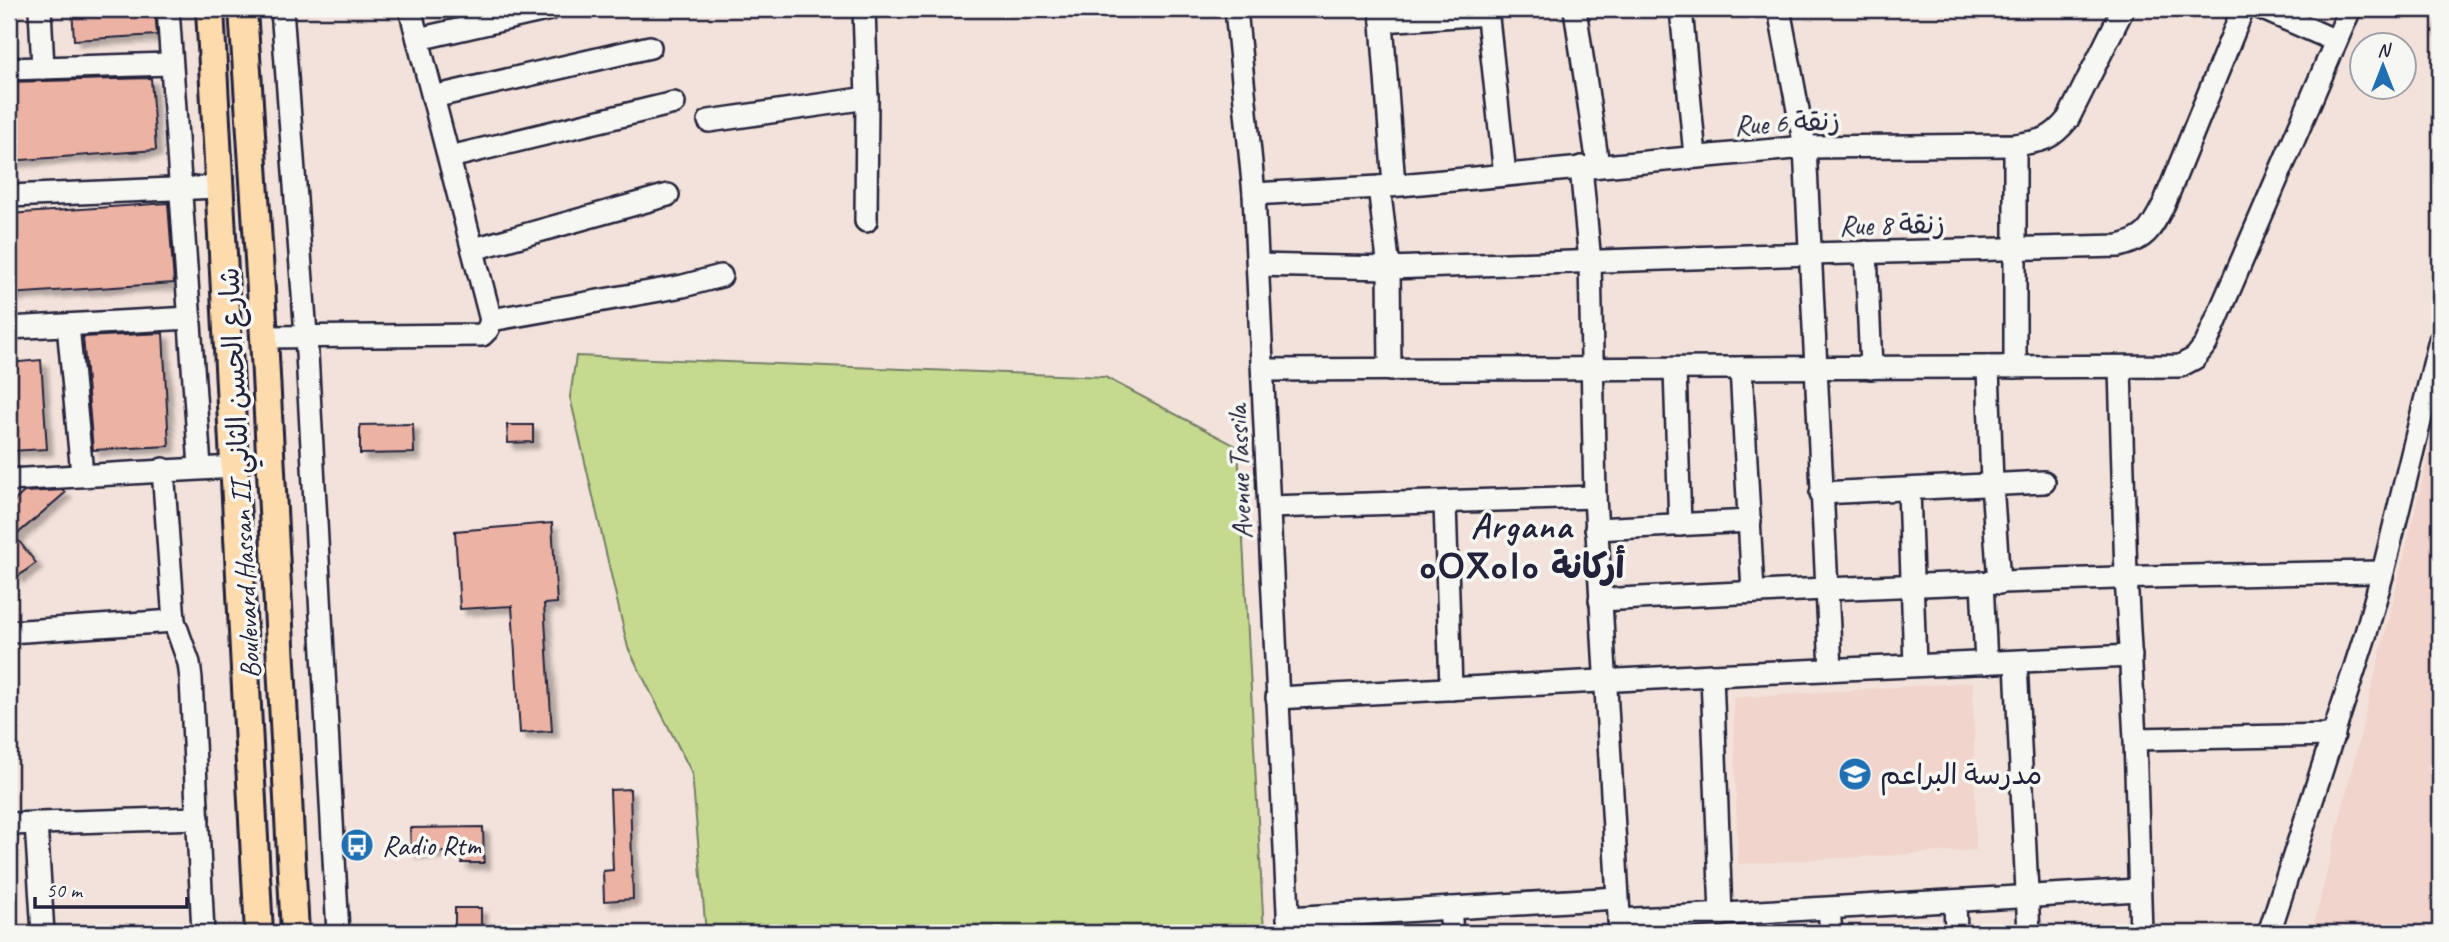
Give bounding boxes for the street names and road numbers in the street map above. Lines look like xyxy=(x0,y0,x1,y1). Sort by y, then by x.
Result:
street label: Rue 6 زنقة xyxy=(1733,102,1841,143)
street label: Rue 8 زنقة xyxy=(1839,206,1945,243)
street label: Boulevard Hassan II شارع الحسن الثاني xyxy=(211,266,275,679)
street label: Avenue Tassila xyxy=(1220,402,1259,540)

